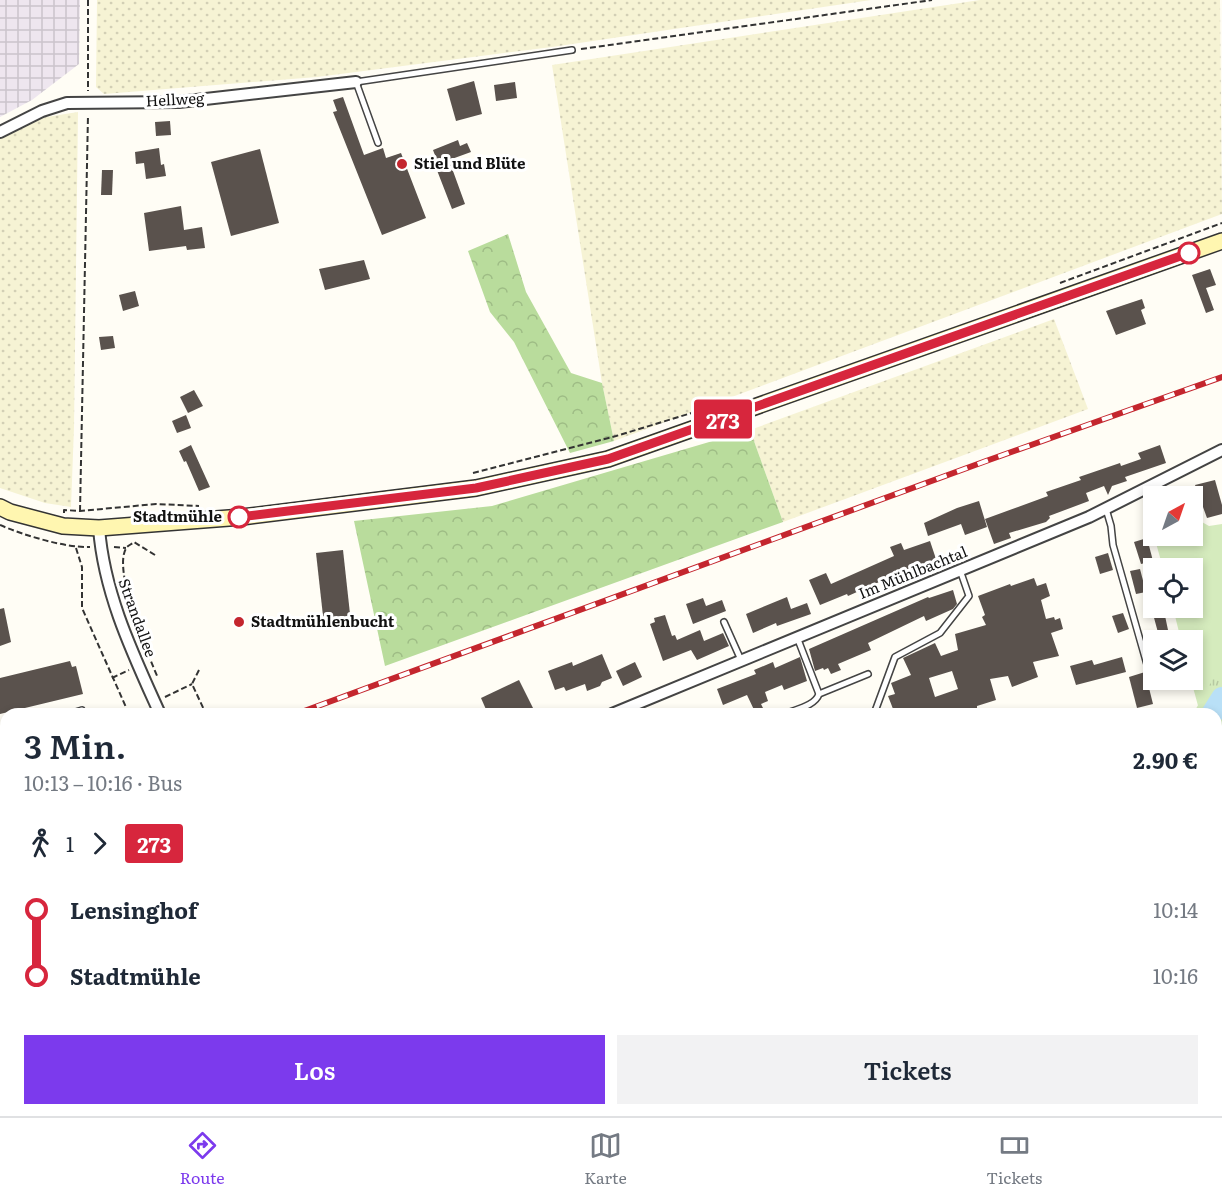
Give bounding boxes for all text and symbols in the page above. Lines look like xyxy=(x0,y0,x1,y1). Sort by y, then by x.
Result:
street label: Hellweg xyxy=(145,85,205,112)
place label: Stiel und Blüte xyxy=(414,151,526,174)
marker: Stiel und Blüte xyxy=(395,157,409,171)
unlabelled marker xyxy=(1178,242,1200,264)
line badge: 273 xyxy=(688,400,758,438)
text: 273 xyxy=(706,404,740,435)
north arrow xyxy=(1143,486,1203,546)
map controls xyxy=(1143,486,1203,690)
place label: Stadtmühle xyxy=(133,504,223,527)
marker: Stadtmühle xyxy=(228,506,250,528)
street label: Im Mühlbachtal xyxy=(855,539,970,604)
button: locate xyxy=(1143,558,1203,618)
street label: Strandallee xyxy=(114,575,163,660)
place label: Stadtmühlenbucht xyxy=(251,609,395,632)
marker: Stadtmühlenbucht xyxy=(232,615,246,629)
button: layers xyxy=(1143,630,1203,690)
text: 3 Min. xyxy=(24,720,126,769)
text: 2.90 € xyxy=(1133,743,1198,776)
text: 10:13 – 10:16 · Bus xyxy=(24,767,182,797)
icon: walk xyxy=(24,827,57,860)
icon: forward xyxy=(83,827,116,860)
text: 1 xyxy=(66,828,74,858)
text: 273 xyxy=(137,828,171,859)
text: Lensinghof xyxy=(70,893,197,926)
text: 10:14 xyxy=(1153,894,1198,924)
text: Stadtmühle xyxy=(70,959,201,992)
text: 10:16 xyxy=(1153,960,1198,990)
button: Los xyxy=(24,1035,605,1104)
button: Tickets xyxy=(617,1035,1198,1104)
tab: Route xyxy=(180,1129,225,1189)
tab: Karte xyxy=(584,1129,627,1189)
tab: Tickets xyxy=(986,1129,1042,1189)

